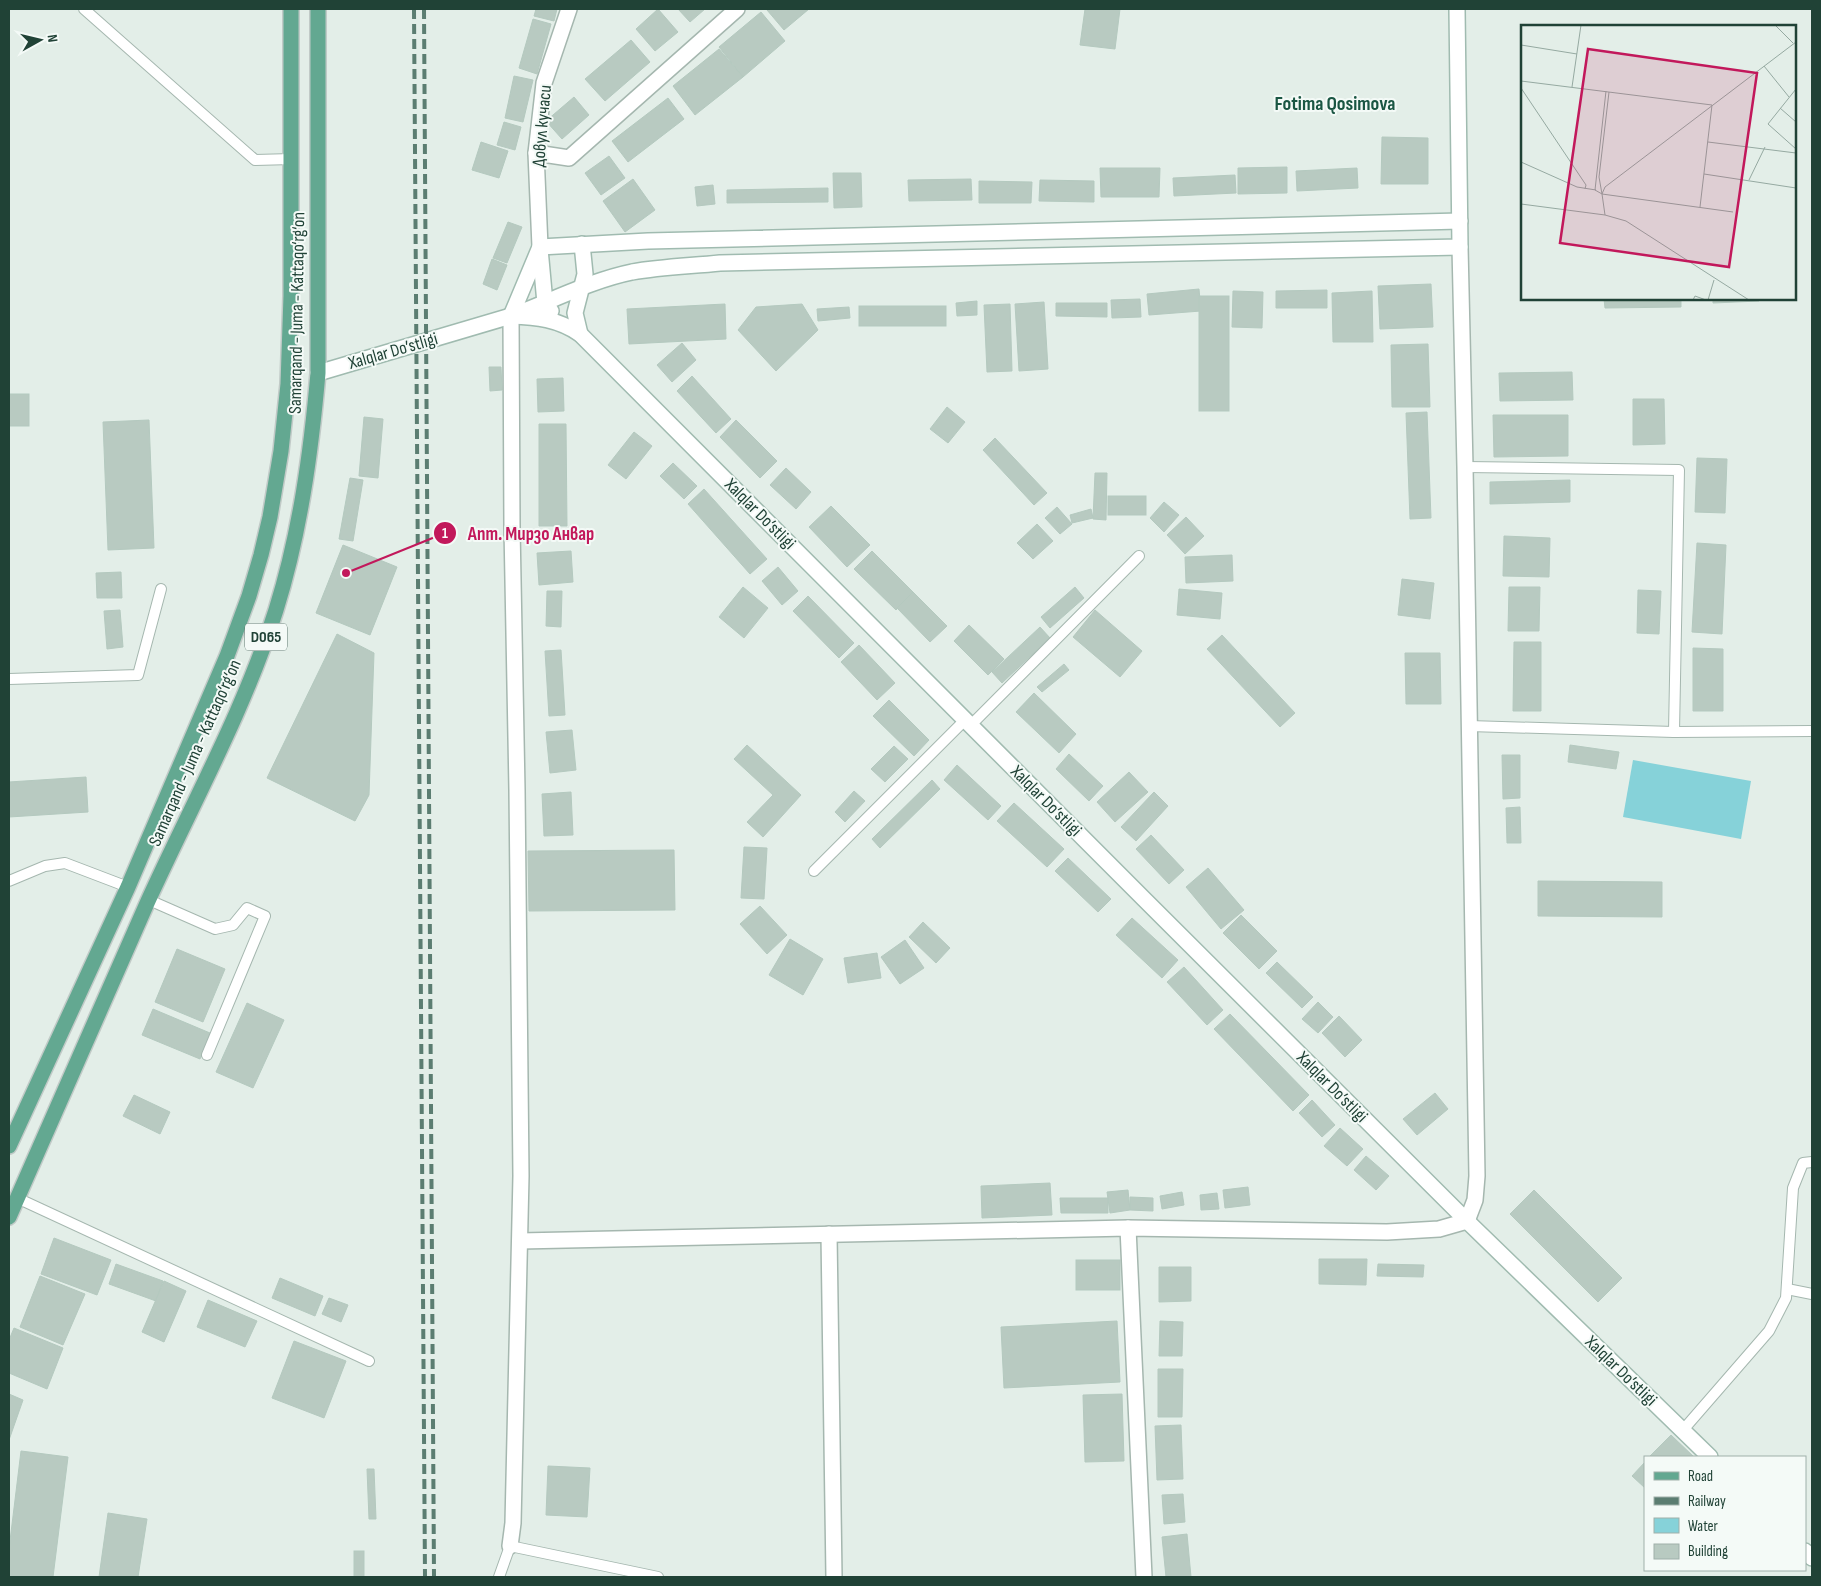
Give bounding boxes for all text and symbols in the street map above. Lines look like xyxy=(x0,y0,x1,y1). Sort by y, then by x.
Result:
north arrow xyxy=(15,15,65,65)
inset map xyxy=(1521,25,1796,300)
text: N xyxy=(43,33,61,43)
street label: Довул кучаси xyxy=(528,84,556,168)
district label: Fotima Qosimova xyxy=(1275,92,1395,116)
street label: Samarqand - Juma - Kattaqo‘rg‘on xyxy=(285,212,309,414)
street label: Xalqlar Do’stligi xyxy=(345,328,440,374)
street label: Xalqlar Do’stligi xyxy=(719,473,800,554)
callout: Апт. Мирзо Анвар xyxy=(432,516,604,550)
text: Апт. Мирзо Анвар xyxy=(467,523,594,546)
text: 1 xyxy=(442,524,448,543)
road number: D065 xyxy=(245,624,287,650)
street label: Samarqand - Juma - Kattaqo‘rg‘on xyxy=(144,656,246,850)
street label: Xalqlar Do’stligi xyxy=(1005,760,1086,841)
street label: Xalqlar Do’stligi xyxy=(1291,1046,1372,1127)
street label: Xalqlar Do’stligi xyxy=(1580,1331,1661,1410)
legend xyxy=(1644,1456,1806,1571)
text: Road xyxy=(1688,1467,1713,1486)
text: Railway xyxy=(1688,1492,1726,1511)
text: Water xyxy=(1688,1517,1719,1536)
text: Building xyxy=(1688,1542,1728,1561)

